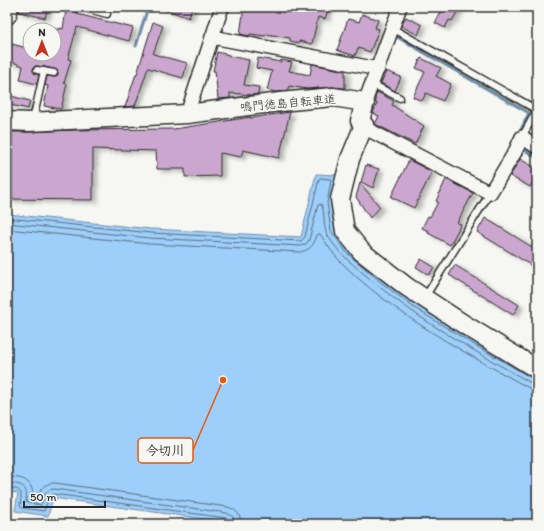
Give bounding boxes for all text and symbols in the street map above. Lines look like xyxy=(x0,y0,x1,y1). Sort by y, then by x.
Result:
north arrow xyxy=(22,22,62,62)
text: N xyxy=(38,26,46,39)
street label: 鳴門徳島自転車道 xyxy=(240,92,336,114)
callout: 今切川 xyxy=(138,438,193,463)
text: 今切川 xyxy=(145,443,185,458)
scale bar xyxy=(24,483,105,509)
text: 50 m xyxy=(30,490,56,504)

